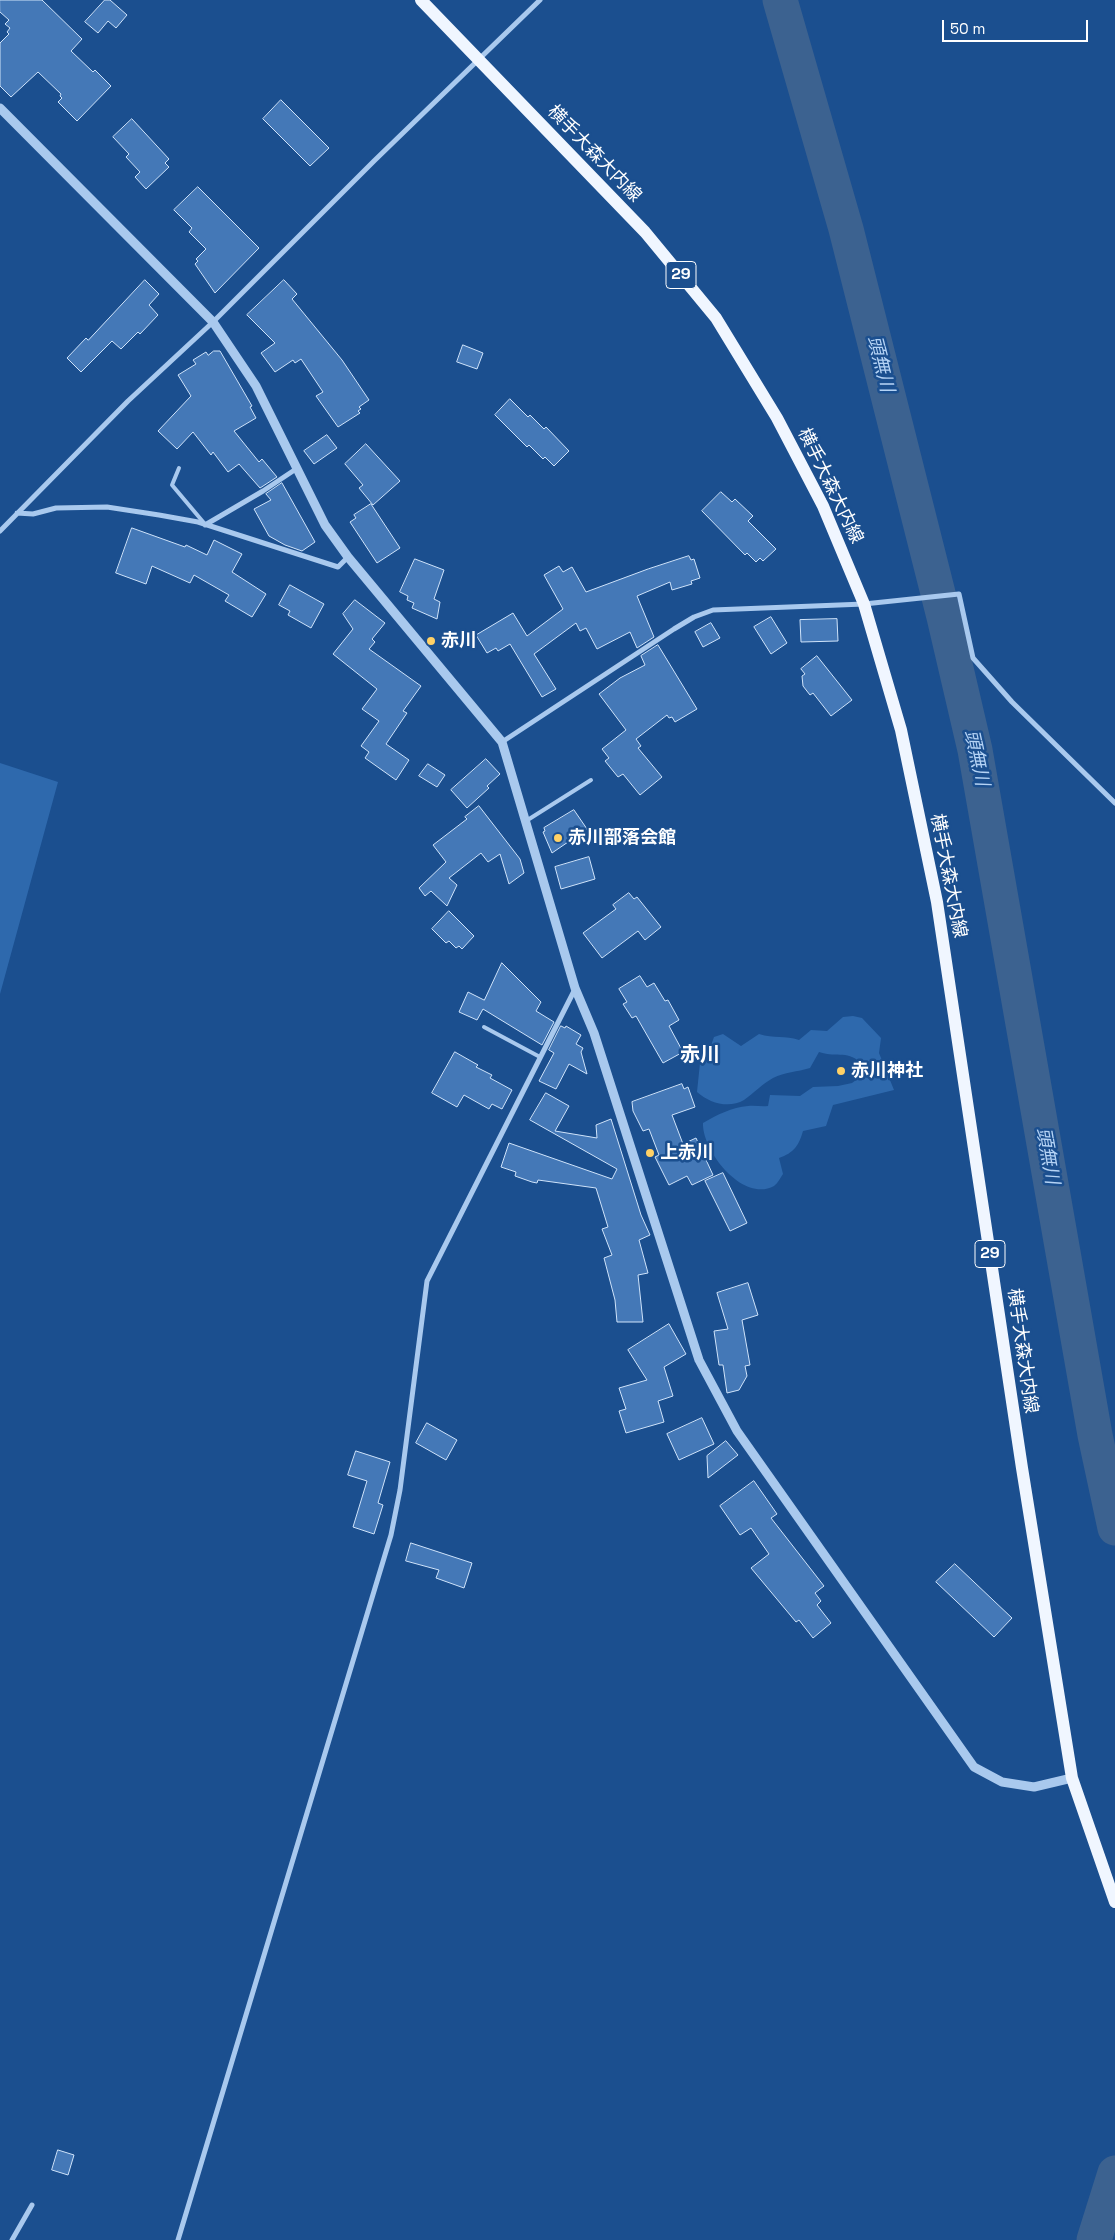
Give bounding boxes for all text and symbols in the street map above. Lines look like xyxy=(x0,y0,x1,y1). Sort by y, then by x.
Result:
scale bar xyxy=(945,10,1091,42)
text: 50 m xyxy=(950,19,985,38)
street label: 横手大森大内線 xyxy=(542,101,646,207)
road number: 29 xyxy=(666,262,696,288)
water label: 頭無川 xyxy=(862,334,898,394)
street label: 横手大森大内線 xyxy=(793,425,867,547)
place label: 赤川 xyxy=(441,630,477,652)
marker: 赤川 xyxy=(425,635,437,647)
water label: 頭無川 xyxy=(959,728,993,788)
street label: 横手大森大内線 xyxy=(925,812,971,940)
place label: 赤川部落会館 xyxy=(568,827,676,849)
marker: 赤川部落会館 xyxy=(552,832,564,844)
district label: 赤川 xyxy=(680,1044,720,1068)
place label: 赤川神社 xyxy=(851,1060,923,1082)
marker: 赤川神社 xyxy=(835,1065,847,1077)
water label: 頭無川 xyxy=(1031,1126,1063,1186)
place label: 上赤川 xyxy=(660,1142,714,1164)
marker: 上赤川 xyxy=(644,1147,656,1159)
road number: 29 xyxy=(975,1240,1005,1268)
street label: 横手大森大内線 xyxy=(1003,1287,1041,1415)

